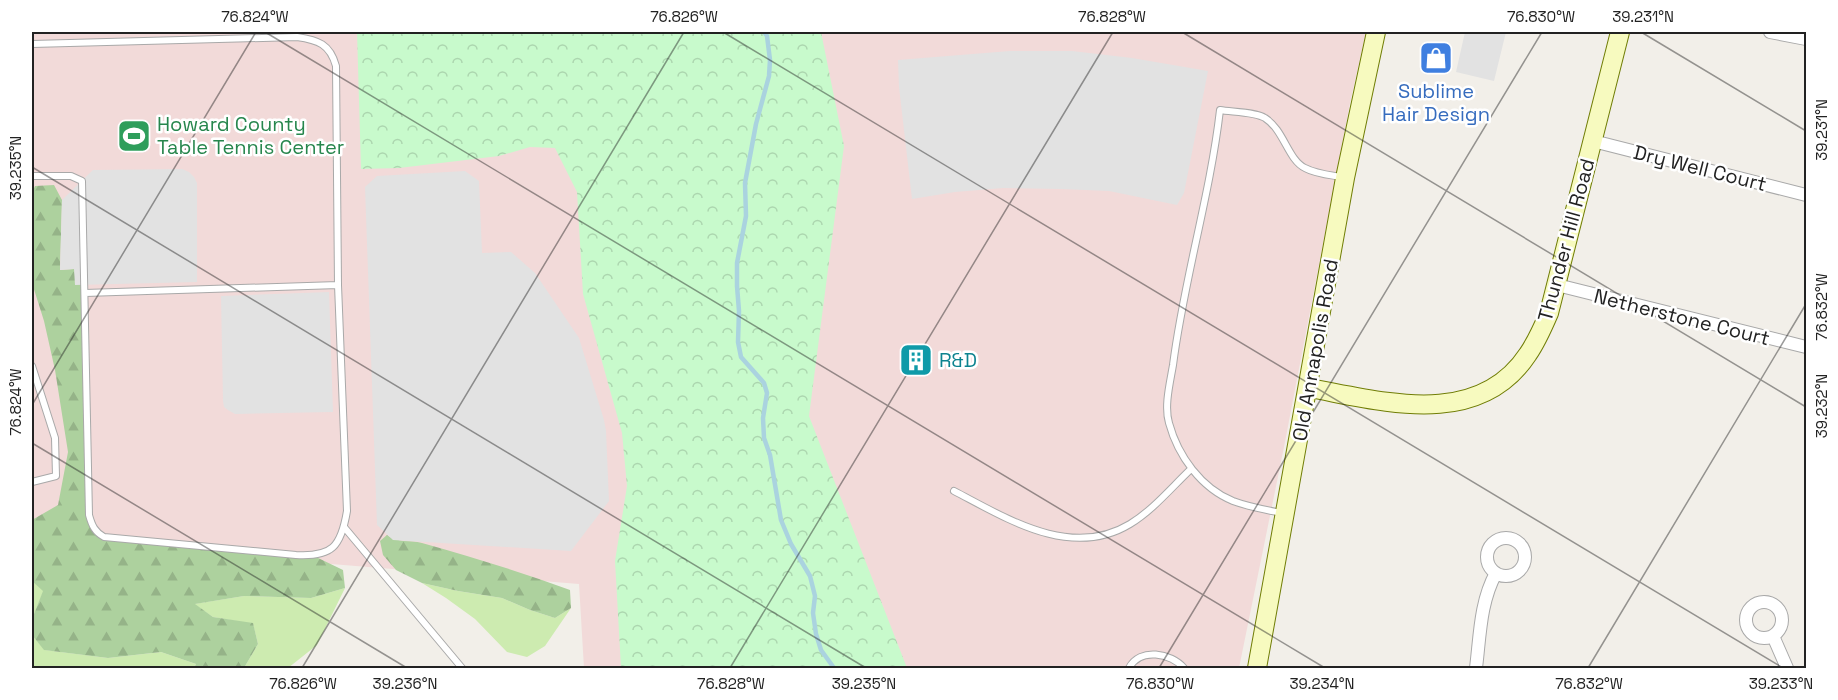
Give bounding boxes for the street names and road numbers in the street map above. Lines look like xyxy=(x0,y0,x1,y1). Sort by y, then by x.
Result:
street label: Dry Well Court xyxy=(1631,139,1769,197)
street label: Thunder Hill Road xyxy=(1532,156,1600,324)
street label: Old Annapolis Road xyxy=(1286,257,1344,443)
street label: Netherstone Court xyxy=(1591,283,1773,351)

